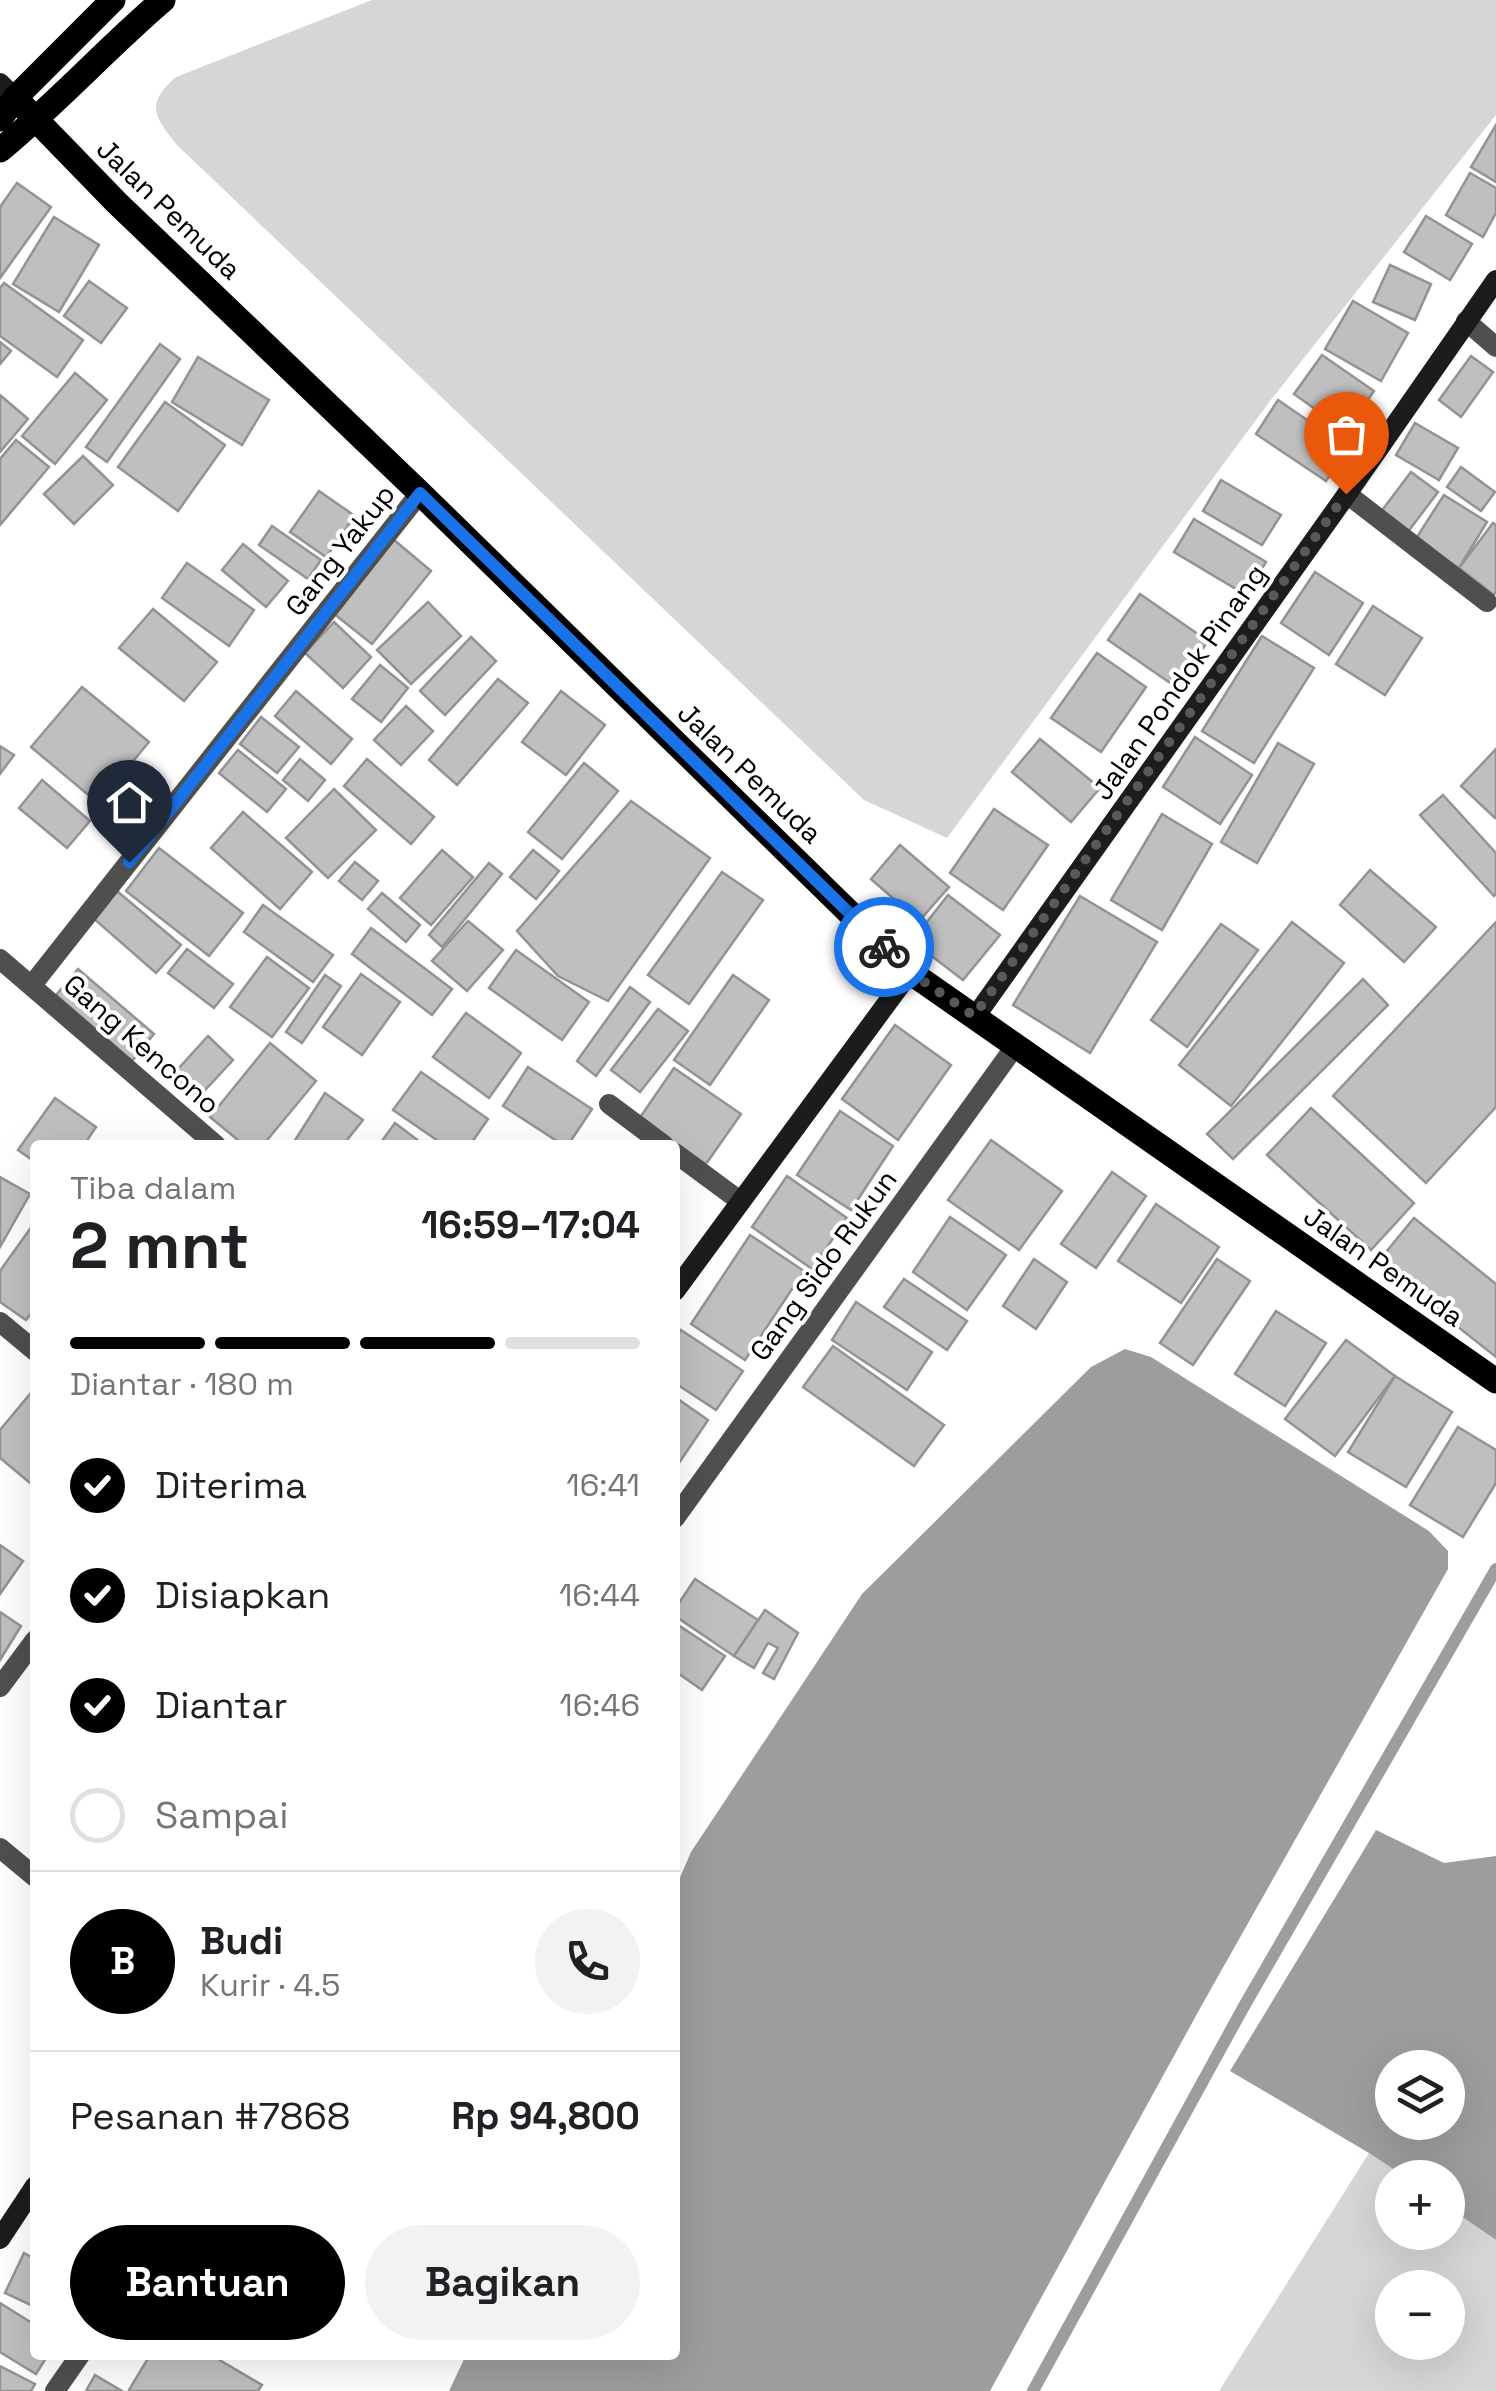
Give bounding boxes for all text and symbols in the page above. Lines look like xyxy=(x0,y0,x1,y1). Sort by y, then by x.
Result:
street label: Jalan Pemuda xyxy=(89,131,249,287)
pin xyxy=(1304,392,1389,495)
icon: bag xyxy=(1319,407,1374,462)
street label: Gang Yakup xyxy=(277,477,403,623)
street label: Jalan Pondok Pinang xyxy=(1084,557,1274,807)
street label: Jalan Pemuda xyxy=(670,695,830,851)
pin xyxy=(87,760,172,863)
icon: home xyxy=(102,775,157,830)
courier xyxy=(834,897,934,997)
icon: bike xyxy=(857,920,912,975)
street label: Gang Kencono xyxy=(56,966,228,1122)
street label: Gang Sido Rukun xyxy=(742,1162,904,1368)
text: Tiba dalam xyxy=(70,1168,236,1208)
street label: Jalan Pemuda xyxy=(1297,1198,1471,1334)
text: 16:59–17:04 xyxy=(421,1201,640,1249)
text: 2 mnt xyxy=(70,1204,249,1287)
text: Diantar · 180 m xyxy=(70,1364,294,1404)
icon: check xyxy=(70,1458,125,1513)
text: Diterima xyxy=(155,1461,307,1509)
text: 16:41 xyxy=(566,1465,640,1505)
icon: check xyxy=(70,1568,125,1623)
text: Disiapkan xyxy=(155,1571,330,1619)
text: 16:44 xyxy=(559,1575,640,1615)
icon: check xyxy=(70,1678,125,1733)
text: Diantar xyxy=(155,1681,288,1729)
text: 16:46 xyxy=(559,1685,640,1725)
text: Sampai xyxy=(155,1791,288,1839)
button: phone xyxy=(535,1909,640,2014)
text: Budi xyxy=(200,1917,283,1965)
text: B xyxy=(110,1937,135,1985)
text: Kurir · 4.5 xyxy=(200,1965,340,2005)
map controls xyxy=(1375,2050,1465,2360)
button: layers xyxy=(1375,2050,1465,2140)
text: Pesanan #7868 xyxy=(70,2092,350,2140)
text: Rp 94,800 xyxy=(451,2092,640,2140)
button: + xyxy=(1375,2160,1465,2250)
button: Bantuan xyxy=(70,2225,345,2340)
button: Bagikan xyxy=(365,2225,640,2340)
button: − xyxy=(1375,2270,1465,2360)

